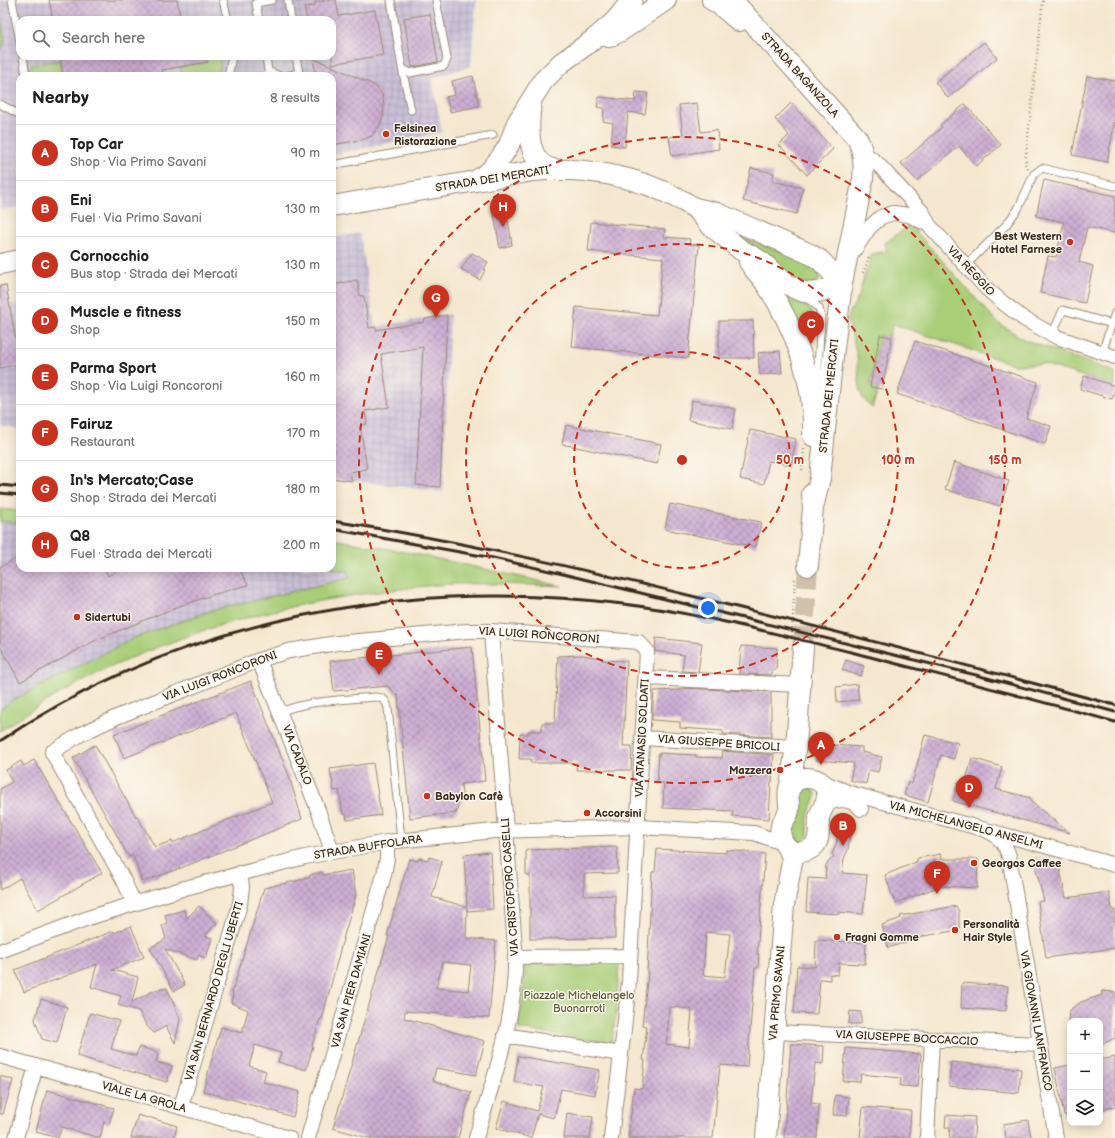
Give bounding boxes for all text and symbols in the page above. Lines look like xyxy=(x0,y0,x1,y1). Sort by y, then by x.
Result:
search box xyxy=(16,16,336,60)
icon: search xyxy=(30,27,52,49)
text: Search here xyxy=(62,29,145,48)
street label: STRADA BAGANZOLA xyxy=(758,30,842,120)
text: Nearby xyxy=(32,88,89,108)
text: 8 results xyxy=(270,90,320,106)
place label: Felsinea Ristorazione xyxy=(394,122,457,148)
marker: Felsinea Ristorazione xyxy=(381,129,391,139)
text: Top Car xyxy=(70,135,123,154)
text: A xyxy=(41,145,49,161)
text: 90 m xyxy=(291,145,320,161)
text: Shop · Via Primo Savani xyxy=(70,154,206,170)
street label: STRADA DEI MERCATI xyxy=(434,164,550,194)
text: Eni xyxy=(70,191,92,210)
pin: H xyxy=(490,194,516,227)
text: B xyxy=(40,201,50,217)
text: 130 m xyxy=(285,201,320,217)
text: Fuel · Via Primo Savani xyxy=(70,210,202,226)
place label: Best Western Hotel Farnese xyxy=(991,230,1062,256)
marker: Best Western Hotel Farnese xyxy=(1065,237,1075,247)
street label: VIA REGGIO xyxy=(945,243,997,299)
text: Cornocchio xyxy=(70,247,149,266)
text: C xyxy=(40,257,50,273)
text: 130 m xyxy=(285,257,320,273)
text: Bus stop · Strada dei Mercati xyxy=(70,266,238,282)
pin: G xyxy=(423,285,449,318)
text: Muscle e fitness xyxy=(70,303,181,322)
pin: C xyxy=(798,311,824,344)
text: D xyxy=(40,313,50,329)
text: 150 m xyxy=(286,313,320,329)
text: Shop xyxy=(70,322,100,338)
street label: STRADA DEI MERCATI xyxy=(817,338,842,454)
text: Parma Sport xyxy=(70,359,156,378)
text: E xyxy=(41,369,49,385)
text: 160 m xyxy=(285,369,320,385)
text: Shop · Via Luigi Roncoroni xyxy=(70,378,222,394)
text: Fairuz xyxy=(70,415,113,434)
text: F xyxy=(41,425,49,441)
text: 170 m xyxy=(287,425,320,441)
text: Restaurant xyxy=(70,434,135,450)
centre of rings xyxy=(675,453,689,467)
text: 50 m xyxy=(776,453,804,468)
text: 100 m xyxy=(881,453,915,468)
text: 150 m xyxy=(989,453,1021,468)
text: In's Mercato;Case xyxy=(70,471,194,490)
text: G xyxy=(40,481,50,497)
text: 180 m xyxy=(285,481,320,497)
text: Shop · Strada dei Mercati xyxy=(70,490,217,506)
text: Q8 xyxy=(70,527,90,546)
text: H xyxy=(40,537,50,553)
text: 200 m xyxy=(283,537,320,553)
text: Fuel · Strada dei Mercati xyxy=(70,546,212,562)
your location xyxy=(698,598,718,618)
place label: Sidertubi xyxy=(85,611,131,624)
marker: Sidertubi xyxy=(72,612,82,622)
street label: VIA LUIGI RONCORONI xyxy=(478,624,600,646)
pin: E xyxy=(366,642,392,675)
street label: VIA LUIGI RONCORONI xyxy=(161,648,279,704)
street label: VIA ATANASIO SOLDATI xyxy=(632,678,652,798)
street label: VIA CADALO xyxy=(280,723,314,787)
street label: VIA GIUSEPPE BRICOLI xyxy=(658,732,781,754)
pin: A xyxy=(808,732,834,765)
place label: Mazzera xyxy=(729,764,772,777)
marker: Mazzera xyxy=(775,765,785,775)
pin: D xyxy=(956,775,982,808)
place label: Babylon Cafè xyxy=(435,790,504,803)
marker: Babylon Cafè xyxy=(422,791,432,801)
street label: VIA MICHELANGELO ANSELMI xyxy=(888,798,1045,852)
place label: Accorsini xyxy=(594,807,642,820)
marker: Accorsini xyxy=(582,808,592,818)
pin: B xyxy=(830,813,856,846)
street label: VIA CRISTOFORO CASELLI xyxy=(499,817,521,956)
street label: STRADA BUFFOLARA xyxy=(313,832,423,862)
place label: Georgos Caffee xyxy=(982,857,1061,870)
marker: Georgos Caffee xyxy=(969,858,979,868)
pin: F xyxy=(924,861,950,894)
street label: VIA SAN BERNARDO DEGLI UBERTI xyxy=(182,899,246,1082)
place label: Personalità Hair Style xyxy=(963,918,1020,944)
marker: Personalità Hair Style xyxy=(950,925,960,935)
place label: Fragni Gomme xyxy=(845,931,919,944)
street label: VIA SAN PIER DAMIANI xyxy=(328,932,374,1050)
marker: Fragni Gomme xyxy=(832,932,842,942)
street label: VIA PRIMO SAVANI xyxy=(766,944,788,1041)
street label: VIA GIOVANNI LANFRANCO xyxy=(1017,950,1055,1092)
park label: Piazzale Michelangelo Buonarroti xyxy=(523,989,635,1015)
map controls xyxy=(1067,1018,1103,1126)
button: + xyxy=(1067,1018,1103,1054)
street label: VIA GIUSEPPE BOCCACCIO xyxy=(835,1028,979,1048)
button: − xyxy=(1067,1054,1103,1090)
street label: VIALE LA GROLA xyxy=(100,1079,188,1115)
button: layers xyxy=(1067,1090,1103,1126)

